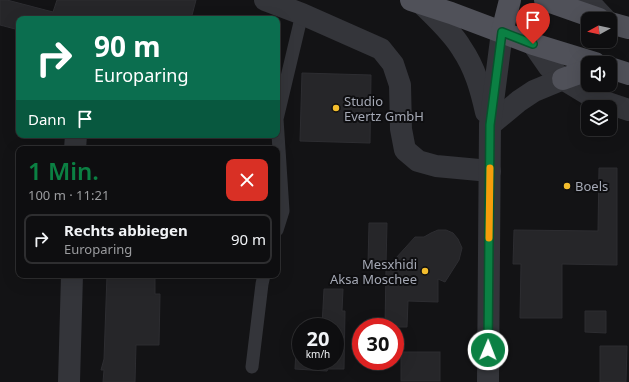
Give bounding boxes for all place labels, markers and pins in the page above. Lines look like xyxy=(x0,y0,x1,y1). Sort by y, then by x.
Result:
pin xyxy=(516,3,550,44)
place label: Studio Evertz GmbH xyxy=(344,92,424,125)
marker: Studio Evertz GmbH xyxy=(331,103,341,113)
place label: Boels xyxy=(575,177,608,195)
marker: Boels xyxy=(562,181,572,191)
place label: Mesxhidi Aksa Moschee xyxy=(330,255,417,288)
marker: Mesxhidi Aksa Moschee xyxy=(420,266,430,276)

